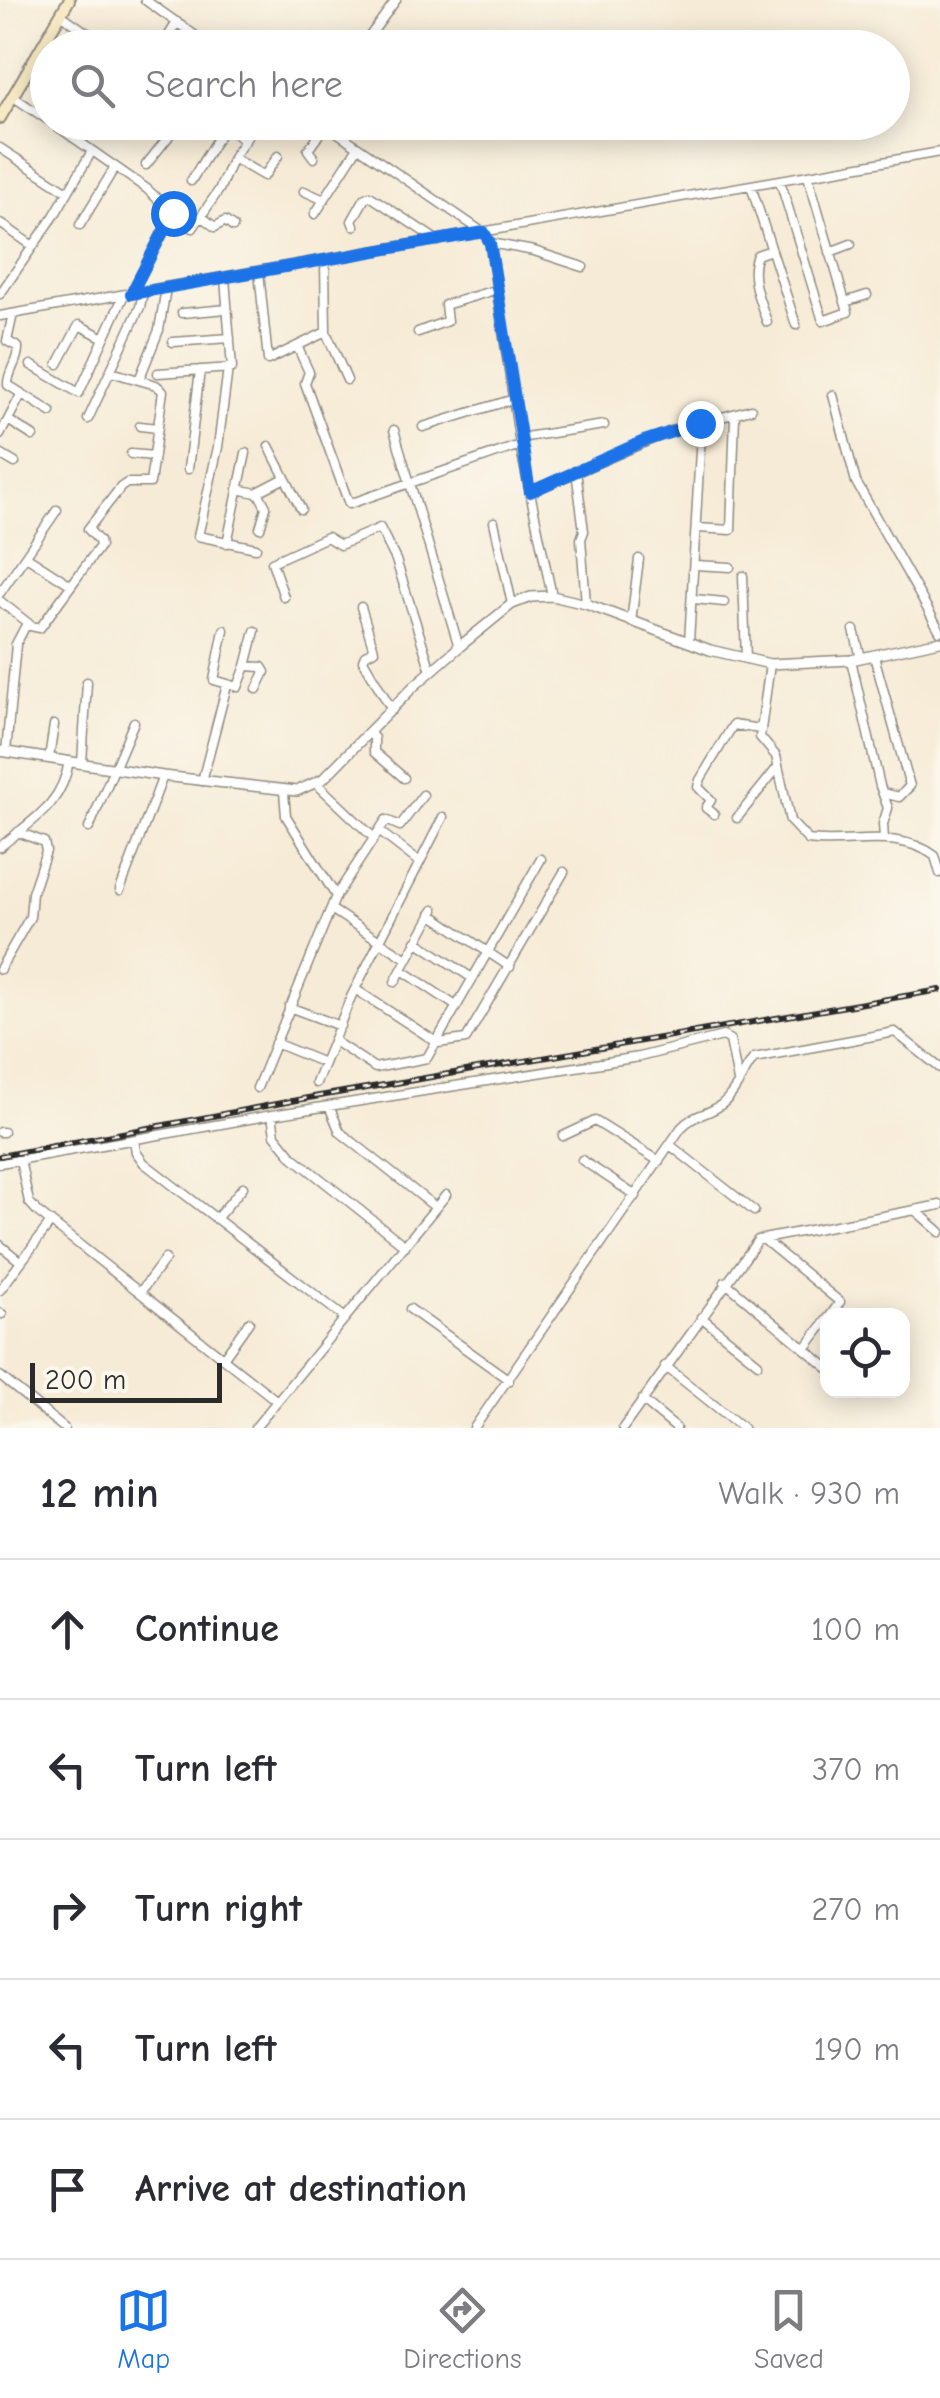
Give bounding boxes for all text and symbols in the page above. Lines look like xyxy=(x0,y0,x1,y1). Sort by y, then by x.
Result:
search box xyxy=(30,30,910,140)
icon: search xyxy=(65,58,120,113)
text: Search here xyxy=(145,63,343,107)
route start xyxy=(151,191,197,237)
route end xyxy=(678,401,724,447)
map controls xyxy=(820,1308,910,1398)
button: locate xyxy=(820,1308,910,1398)
scale bar xyxy=(30,1358,222,1402)
text: 200 m xyxy=(45,1364,126,1396)
text: 12 min xyxy=(40,1469,159,1518)
text: Walk · 930 m xyxy=(719,1475,900,1512)
icon: ahead xyxy=(40,1602,95,1657)
text: Continue xyxy=(135,1607,279,1651)
text: 100 m xyxy=(811,1611,900,1648)
icon: left xyxy=(40,1742,95,1797)
text: Turn left xyxy=(135,1747,276,1791)
text: 370 m xyxy=(812,1751,900,1788)
icon: right xyxy=(40,1882,95,1937)
text: Turn right xyxy=(135,1887,302,1931)
text: 270 m xyxy=(812,1891,900,1928)
icon: left xyxy=(40,2022,95,2077)
text: Turn left xyxy=(135,2027,276,2071)
text: 190 m xyxy=(814,2031,900,2068)
icon: arrive xyxy=(40,2162,95,2217)
text: Arrive at destination xyxy=(135,2167,467,2211)
tab: Map xyxy=(116,2283,171,2375)
tab: Directions xyxy=(403,2283,522,2375)
tab: Saved xyxy=(754,2283,824,2375)

